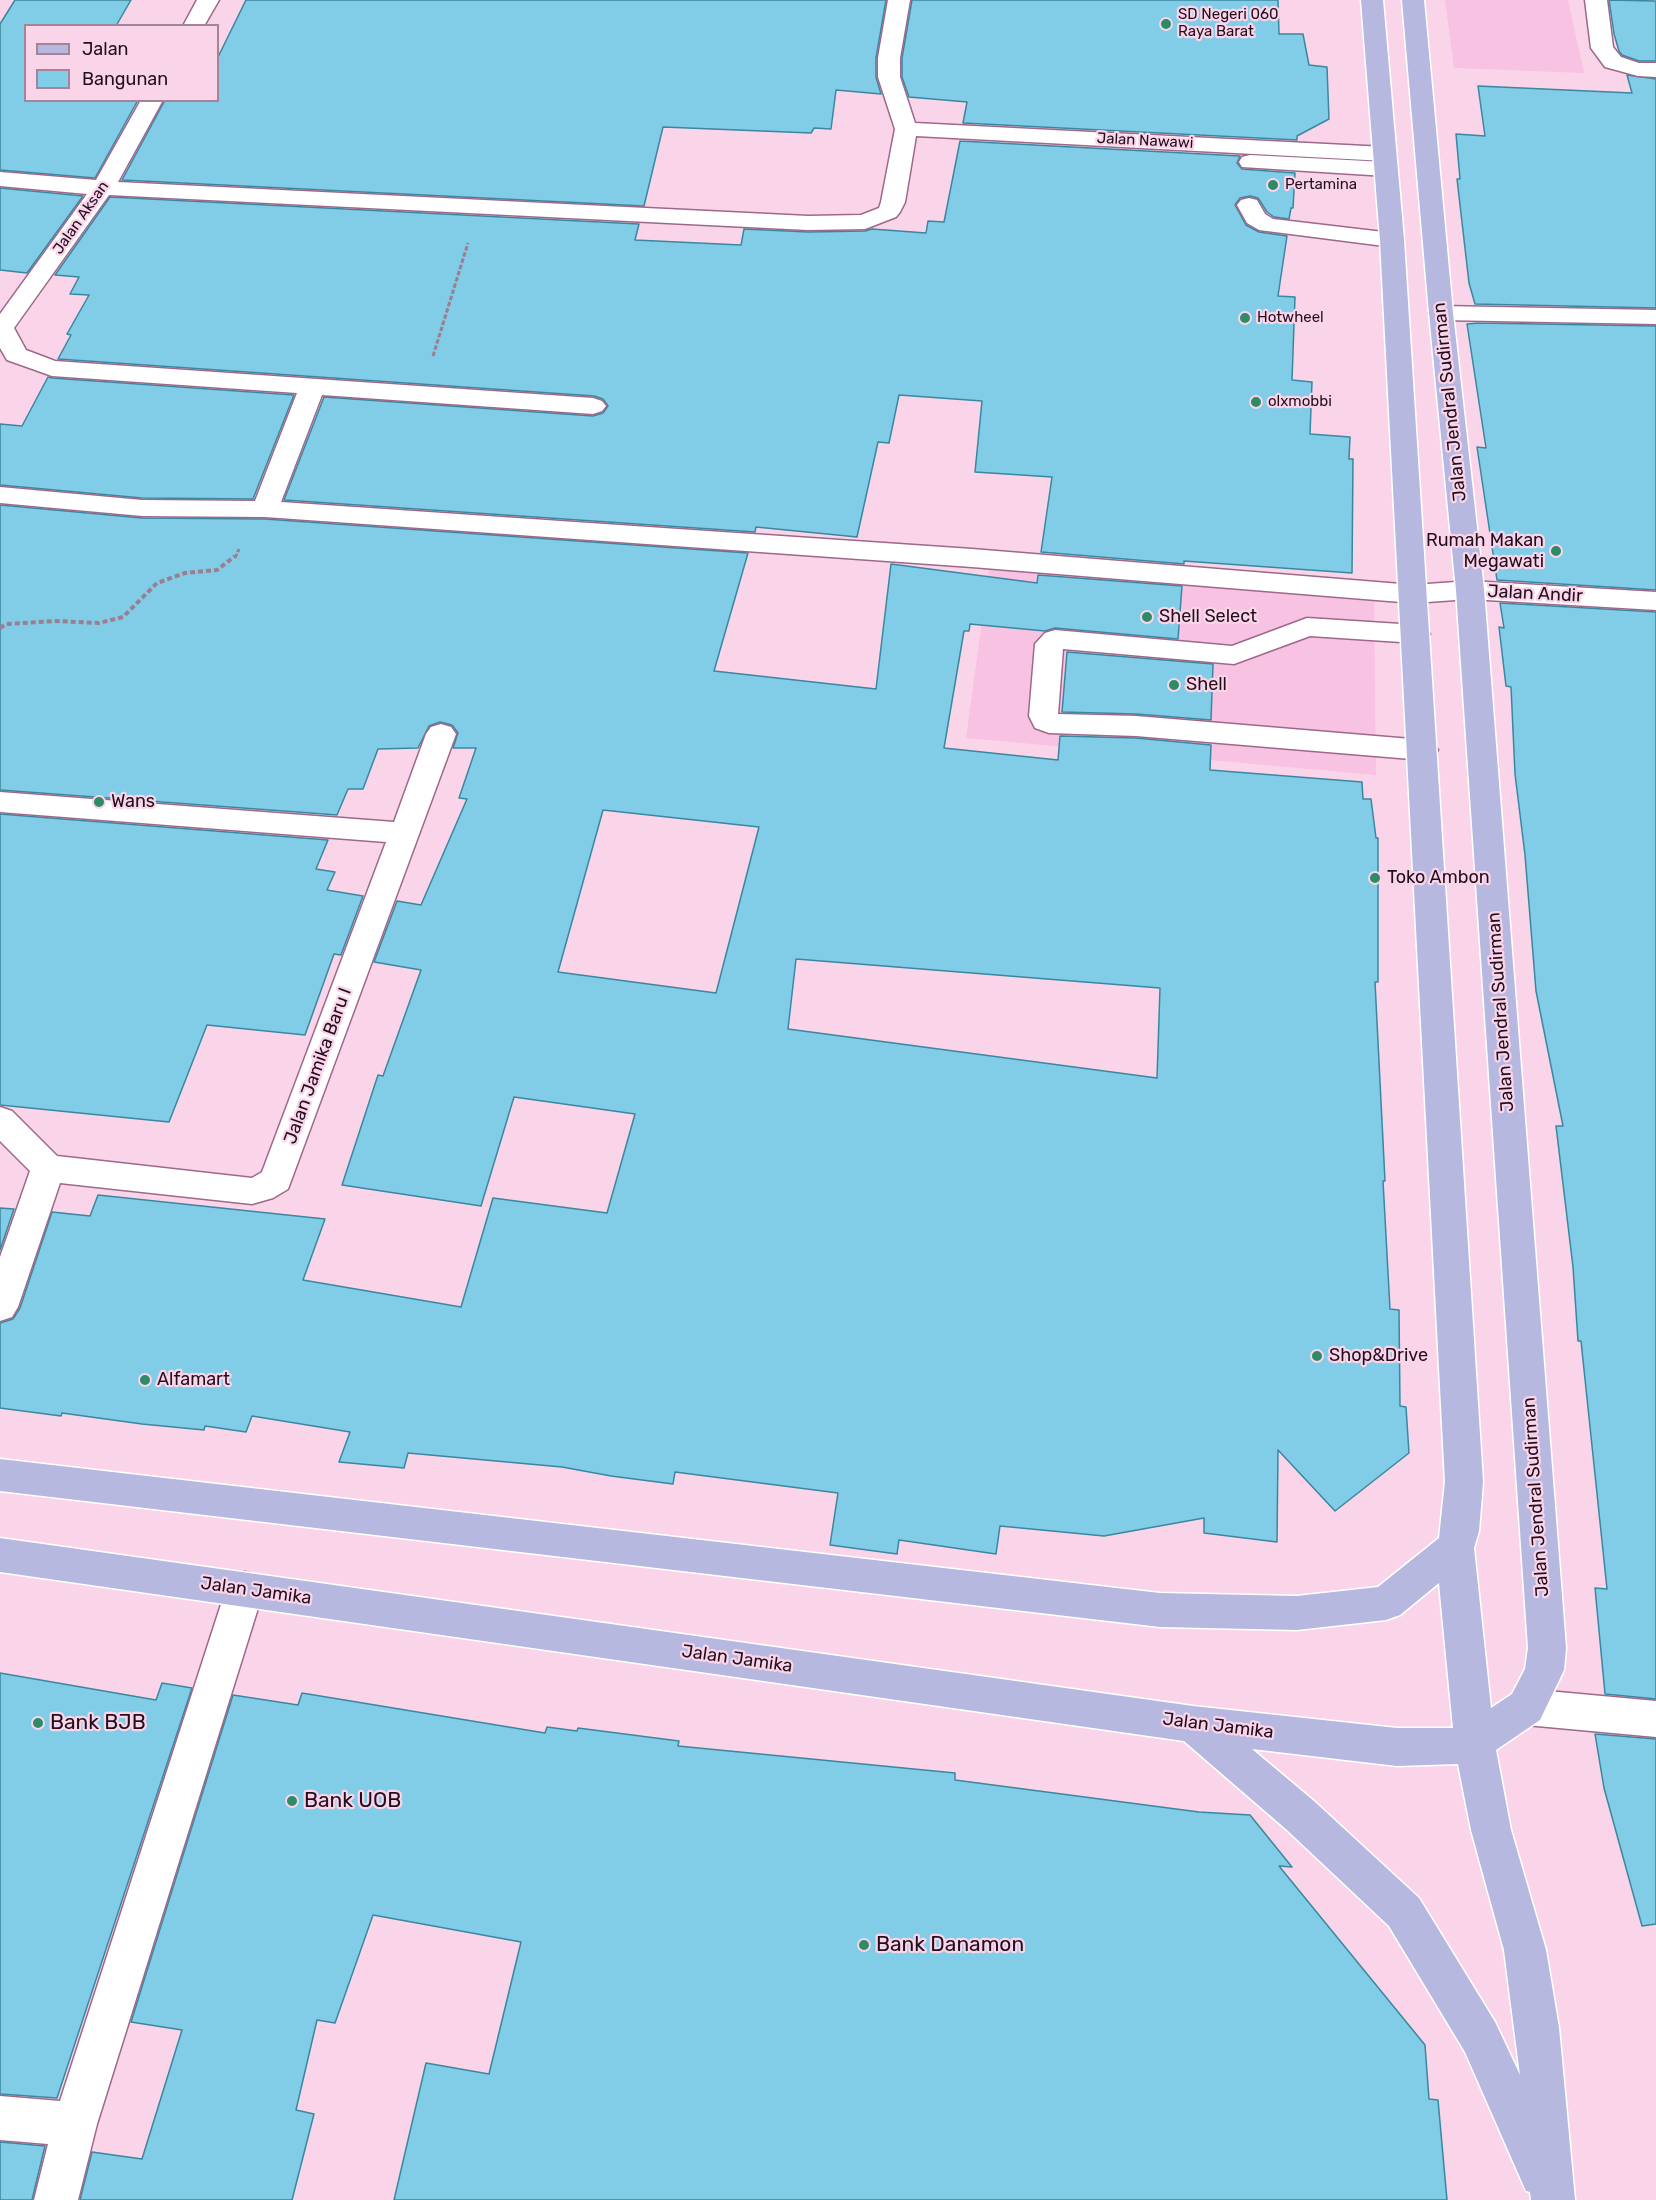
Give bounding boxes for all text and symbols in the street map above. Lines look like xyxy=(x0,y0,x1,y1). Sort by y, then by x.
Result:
place label: SD Negeri 060 Raya Barat xyxy=(1178,6,1279,41)
marker: SD Negeri 060 Raya Barat xyxy=(1159,17,1173,31)
legend xyxy=(24,24,219,102)
text: Jalan xyxy=(82,38,129,60)
text: Bangunan xyxy=(82,68,168,90)
street label: Jalan Nawawi xyxy=(1096,129,1194,153)
place label: Pertamina xyxy=(1285,176,1357,194)
street label: Jalan Aksan xyxy=(49,178,113,258)
marker: Pertamina xyxy=(1266,178,1280,192)
street label: Jalan Jendral Sudirman xyxy=(1429,301,1471,503)
place label: Hotwheel xyxy=(1257,309,1324,327)
marker: Hotwheel xyxy=(1238,311,1252,325)
place label: olxmobbi xyxy=(1268,393,1332,411)
marker: olxmobbi xyxy=(1249,395,1263,409)
place label: Rumah Makan Megawati xyxy=(1426,530,1544,572)
marker: Rumah Makan Megawati xyxy=(1549,544,1563,558)
street label: Jalan Andir xyxy=(1487,581,1583,607)
place label: Shell Select xyxy=(1159,606,1257,628)
marker: Shell Select xyxy=(1140,610,1154,624)
place label: Shell xyxy=(1186,674,1227,696)
marker: Shell xyxy=(1167,678,1181,692)
place label: Wans xyxy=(111,791,155,813)
marker: Wans xyxy=(92,795,106,809)
place label: Toko Ambon xyxy=(1387,867,1490,889)
marker: Toko Ambon xyxy=(1368,871,1382,885)
street label: Jalan Jendral Sudirman xyxy=(1483,911,1519,1113)
street label: Jalan Jamika Baru I xyxy=(280,985,356,1147)
place label: Shop&Drive xyxy=(1329,1345,1428,1367)
marker: Shop&Drive xyxy=(1310,1349,1324,1363)
place label: Alfamart xyxy=(157,1369,230,1391)
marker: Alfamart xyxy=(138,1373,152,1387)
street label: Jalan Jendral Sudirman xyxy=(1518,1396,1554,1598)
street label: Jalan Jamika xyxy=(199,1573,313,1609)
street label: Jalan Jamika xyxy=(680,1641,794,1677)
street label: Jalan Jamika xyxy=(1161,1708,1275,1744)
place label: Bank BJB xyxy=(50,1710,146,1736)
marker: Bank BJB xyxy=(31,1716,45,1730)
place label: Bank UOB xyxy=(304,1788,401,1814)
marker: Bank UOB xyxy=(285,1794,299,1808)
place label: Bank Danamon xyxy=(876,1932,1024,1958)
marker: Bank Danamon xyxy=(857,1938,871,1952)

